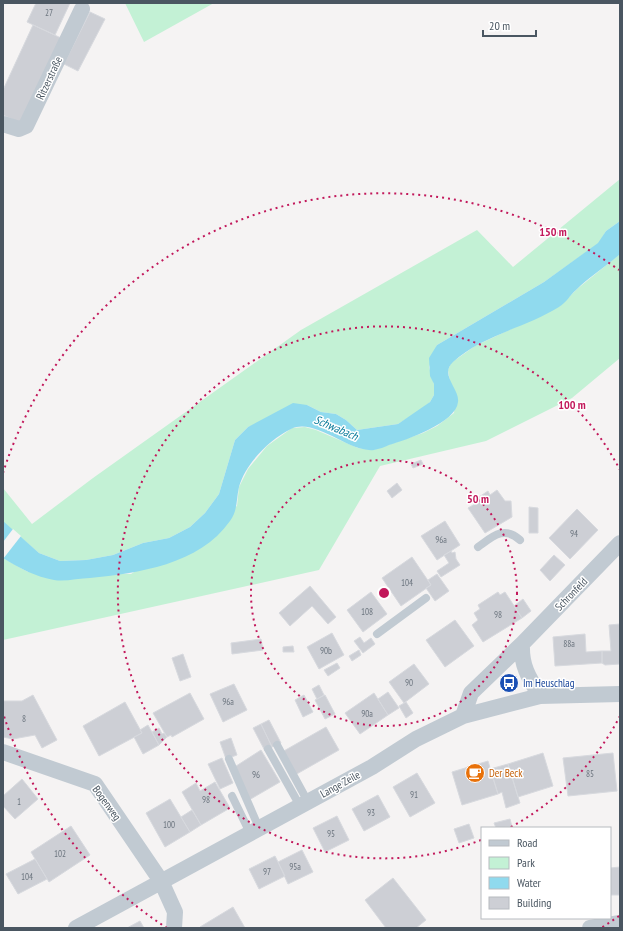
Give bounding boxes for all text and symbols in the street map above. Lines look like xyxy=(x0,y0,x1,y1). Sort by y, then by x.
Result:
house number: 27 xyxy=(45,7,53,18)
scale bar xyxy=(483,12,536,38)
text: 20 m xyxy=(489,18,510,33)
street label: Ritzerstraße xyxy=(33,54,65,102)
text: 150 m xyxy=(539,224,567,239)
text: 100 m xyxy=(558,397,586,412)
water label: Schwabach xyxy=(312,412,361,444)
text: 50 m xyxy=(467,491,489,506)
house number: 94 xyxy=(570,528,578,539)
house number: 96a xyxy=(435,534,447,545)
street label: Schronfeld xyxy=(552,574,590,613)
house number: 104 xyxy=(401,577,413,588)
centre of rings xyxy=(377,586,391,600)
house number: 108 xyxy=(361,606,373,617)
house number: 98 xyxy=(494,609,502,620)
house number: 88a xyxy=(563,638,575,649)
house number: 90b xyxy=(320,645,332,656)
bus stop icon: Im Heuschlag xyxy=(498,672,520,694)
place label: Im Heuschlag xyxy=(523,676,575,690)
house number: 90 xyxy=(405,677,413,688)
house number: 96a xyxy=(222,696,234,707)
house number: 90a xyxy=(361,708,373,719)
house number: 8 xyxy=(22,713,26,724)
cafe icon: Der Beck xyxy=(464,762,486,784)
place label: Der Beck xyxy=(489,766,523,780)
street label: Lange Zeile xyxy=(318,767,363,801)
house number: 85 xyxy=(586,768,594,779)
house number: 96 xyxy=(252,769,260,780)
street label: Bogenweg xyxy=(90,783,124,823)
house number: 91 xyxy=(410,789,418,800)
house number: 98 xyxy=(202,794,210,805)
house number: 1 xyxy=(17,796,21,807)
house number: 93 xyxy=(367,807,375,818)
house number: 100 xyxy=(163,819,175,830)
legend xyxy=(481,827,611,919)
house number: 95 xyxy=(327,828,335,839)
text: Road xyxy=(517,835,537,850)
house number: 102 xyxy=(54,848,66,859)
text: Park xyxy=(517,855,535,870)
house number: 95a xyxy=(289,861,301,872)
house number: 97 xyxy=(263,866,271,877)
house number: 104 xyxy=(21,871,33,882)
text: Water xyxy=(517,875,542,890)
text: Building xyxy=(517,895,552,910)

